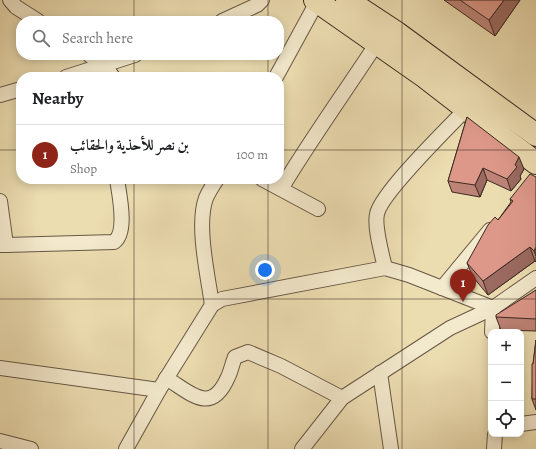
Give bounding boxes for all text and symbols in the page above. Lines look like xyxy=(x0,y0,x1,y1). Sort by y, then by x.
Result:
search box xyxy=(16,16,284,60)
icon: search xyxy=(30,27,52,49)
text: Search here xyxy=(62,28,133,48)
text: Nearby xyxy=(32,87,83,110)
text: بن نصر للأحذية والحقائب xyxy=(70,135,189,155)
text: 1 xyxy=(43,146,47,163)
text: 100 m xyxy=(236,146,268,163)
text: Shop xyxy=(70,160,97,177)
your location xyxy=(255,260,275,280)
pin: 1 xyxy=(450,269,476,302)
map controls xyxy=(488,329,524,437)
button: + xyxy=(488,329,524,365)
button: − xyxy=(488,365,524,401)
button: locate xyxy=(488,401,524,437)

